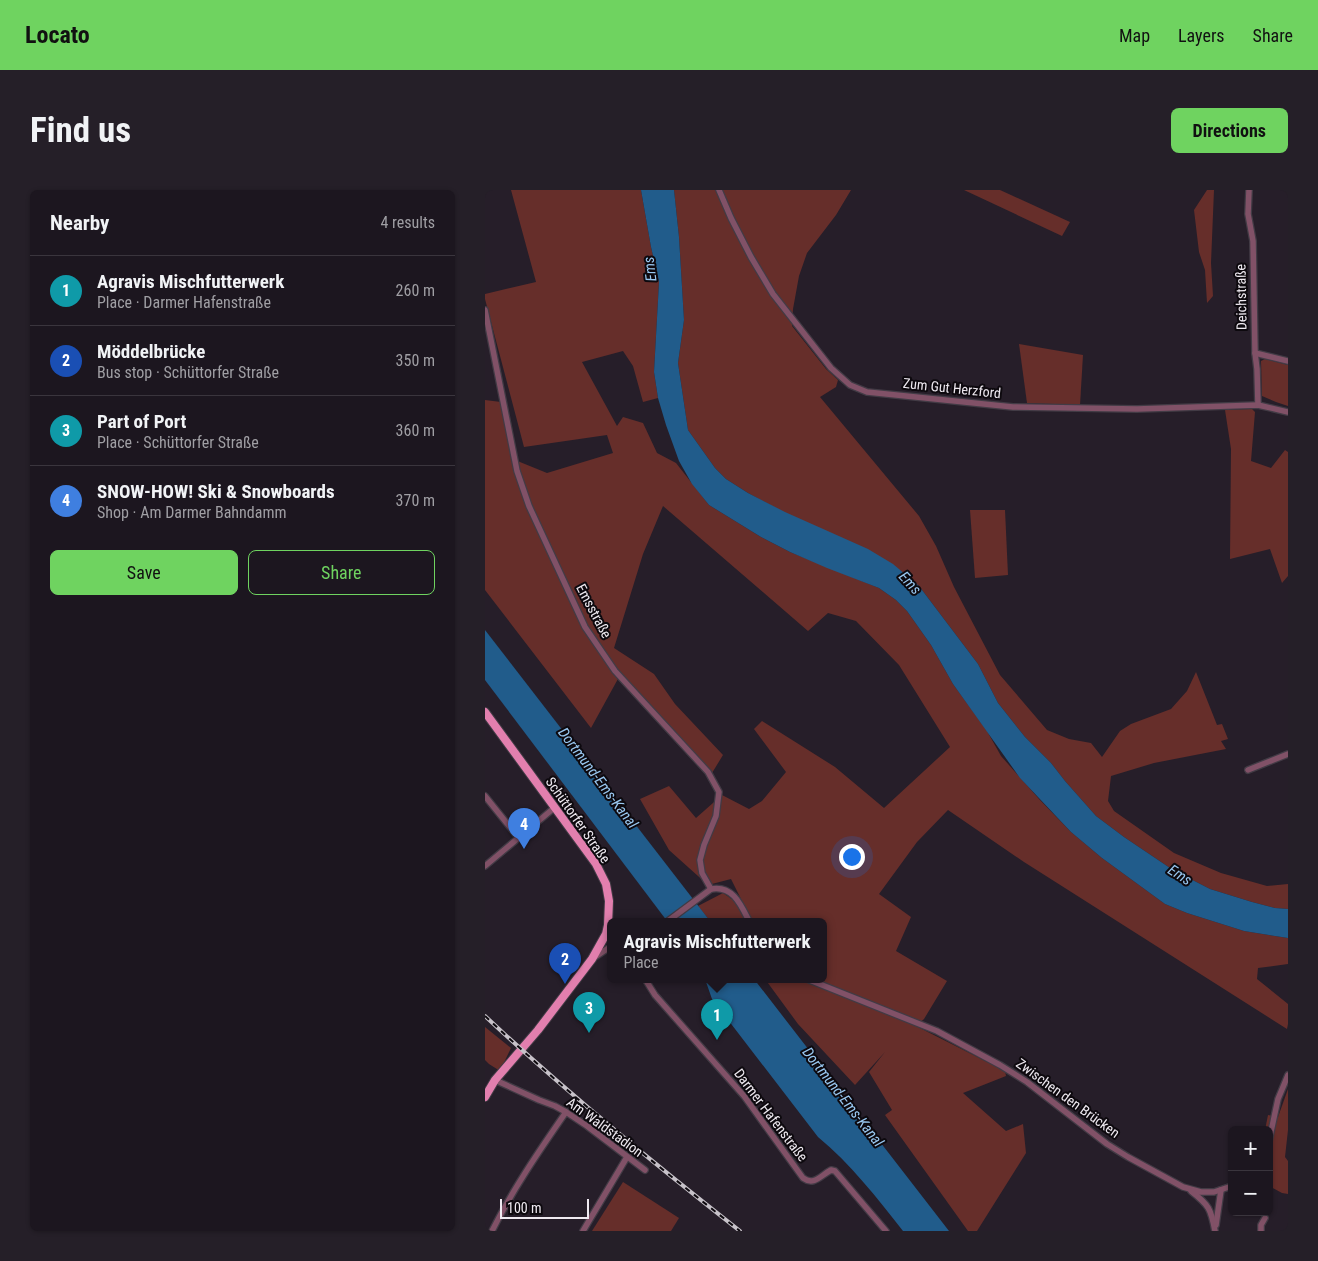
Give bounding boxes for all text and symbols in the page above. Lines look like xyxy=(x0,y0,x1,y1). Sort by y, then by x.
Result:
text: Locato xyxy=(25,21,90,49)
text: Map xyxy=(1119,25,1150,46)
text: Layers xyxy=(1178,25,1225,46)
text: Share xyxy=(1253,25,1293,46)
button: Directions xyxy=(1171,108,1288,153)
text: Find us xyxy=(30,110,131,151)
text: Nearby xyxy=(50,211,109,235)
text: 4 results xyxy=(380,213,435,232)
water label: Ems xyxy=(640,255,660,282)
street label: Deichstraße xyxy=(1232,263,1250,330)
text: Agravis Mischfutterwerk xyxy=(97,270,284,293)
text: 1 xyxy=(62,281,70,300)
text: 260 m xyxy=(396,281,435,300)
text: Place · Darmer Hafenstraße xyxy=(97,293,271,312)
text: Möddelbrücke xyxy=(97,340,205,363)
text: 2 xyxy=(62,351,70,370)
text: 350 m xyxy=(396,351,435,370)
text: Bus stop · Schüttorfer Straße xyxy=(97,363,279,382)
street label: Zum Gut Herzford xyxy=(902,375,1002,401)
text: Part of Port xyxy=(97,410,186,433)
text: 3 xyxy=(62,421,70,440)
text: 360 m xyxy=(396,421,435,440)
text: Place · Schüttorfer Straße xyxy=(97,433,259,452)
text: SNOW-HOW! Ski & Snowboards xyxy=(97,480,335,503)
text: 4 xyxy=(62,491,70,510)
text: 370 m xyxy=(396,491,435,510)
text: Shop · Am Darmer Bahndamm xyxy=(97,503,286,522)
button: Save xyxy=(50,550,238,595)
button: Share xyxy=(248,550,435,595)
water label: Ems xyxy=(895,568,925,598)
street label: Emsstraße xyxy=(573,581,615,641)
water label: Dortmund-Ems-Kanal xyxy=(554,724,642,832)
street label: Schüttorfer Straße xyxy=(542,774,614,866)
pin: 4 xyxy=(508,808,540,849)
your location xyxy=(839,844,865,870)
water label: Ems xyxy=(1165,861,1196,890)
popup xyxy=(607,918,827,983)
text: Agravis Mischfutterwerk xyxy=(623,930,811,953)
pin: 2 xyxy=(549,943,581,984)
text: Place xyxy=(623,953,658,972)
pin: 3 xyxy=(573,992,605,1033)
pin: 1 xyxy=(701,999,733,1040)
water label: Dortmund-Ems-Kanal xyxy=(799,1044,888,1151)
street label: Zwischen den Brücken xyxy=(1013,1055,1123,1141)
street label: Darmer Hafenstraße xyxy=(731,1066,811,1165)
street label: Am Waldstadion xyxy=(564,1094,646,1160)
map controls xyxy=(1228,1126,1273,1216)
button: + xyxy=(1228,1126,1273,1171)
button: − xyxy=(1228,1171,1273,1216)
scale bar xyxy=(500,1196,589,1219)
text: 100 m xyxy=(507,1200,542,1216)

